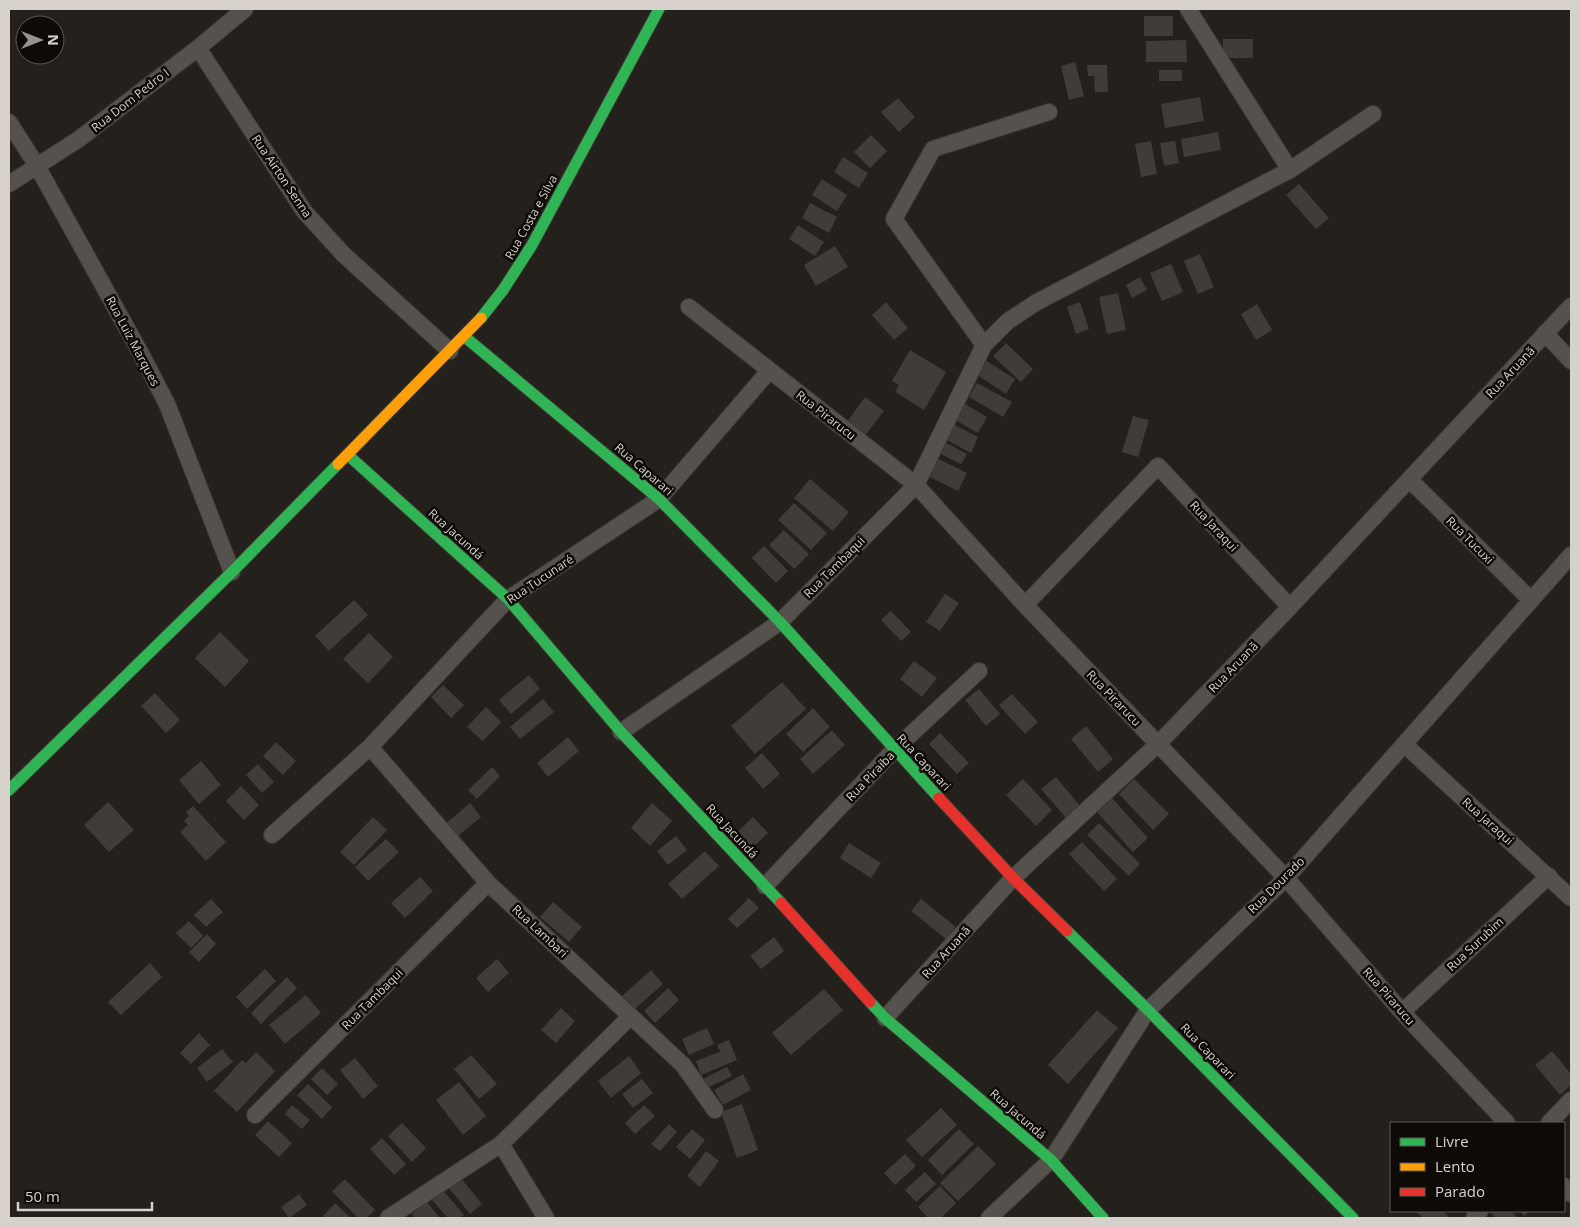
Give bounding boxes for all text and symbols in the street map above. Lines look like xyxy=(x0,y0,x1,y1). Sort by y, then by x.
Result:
north arrow xyxy=(15,15,65,65)
text: N xyxy=(44,34,63,46)
street label: Rua Dom Pedro I xyxy=(87,64,173,136)
street label: Rua Airton Senna xyxy=(248,131,316,221)
street label: Rua Costa e Silva xyxy=(501,172,561,262)
street label: Rua Luiz Marques xyxy=(102,293,164,389)
street label: Rua Aruanã xyxy=(1482,342,1538,402)
street label: Rua Pirarucu xyxy=(792,386,860,444)
street label: Rua Caparari xyxy=(611,439,677,499)
street label: Rua Jaraqui xyxy=(1186,497,1242,555)
street label: Rua Jacundá xyxy=(425,505,487,563)
street label: Rua Tucuxi xyxy=(1442,512,1498,568)
street label: Rua Tambaqui xyxy=(799,532,869,602)
street label: Rua Tucunaré xyxy=(503,550,577,608)
street label: Rua Aruanã xyxy=(1204,638,1262,696)
street label: Rua Pirarucu xyxy=(1083,666,1145,730)
street label: Rua Caparari xyxy=(893,730,955,794)
street label: Rua Piraíba xyxy=(842,747,898,805)
street label: Rua Jaraqui xyxy=(1459,793,1517,849)
street label: Rua Jacundá xyxy=(702,800,762,862)
street label: Rua Dourado xyxy=(1244,853,1308,917)
street label: Rua Lambari xyxy=(508,901,572,961)
street label: Rua Surubim xyxy=(1443,913,1507,975)
street label: Rua Aruanã xyxy=(918,922,974,982)
street label: Rua Pirarucu xyxy=(1359,963,1419,1029)
street label: Rua Tambaqui xyxy=(337,964,407,1034)
street label: Rua Caparari xyxy=(1177,1019,1239,1083)
street label: Rua Jacundá xyxy=(986,1085,1050,1143)
legend xyxy=(1390,1122,1565,1212)
text: Livre xyxy=(1435,1131,1469,1151)
text: Lento xyxy=(1435,1156,1475,1176)
scale bar xyxy=(18,1180,151,1212)
text: Parado xyxy=(1435,1181,1485,1201)
text: 50 m xyxy=(25,1186,60,1206)

